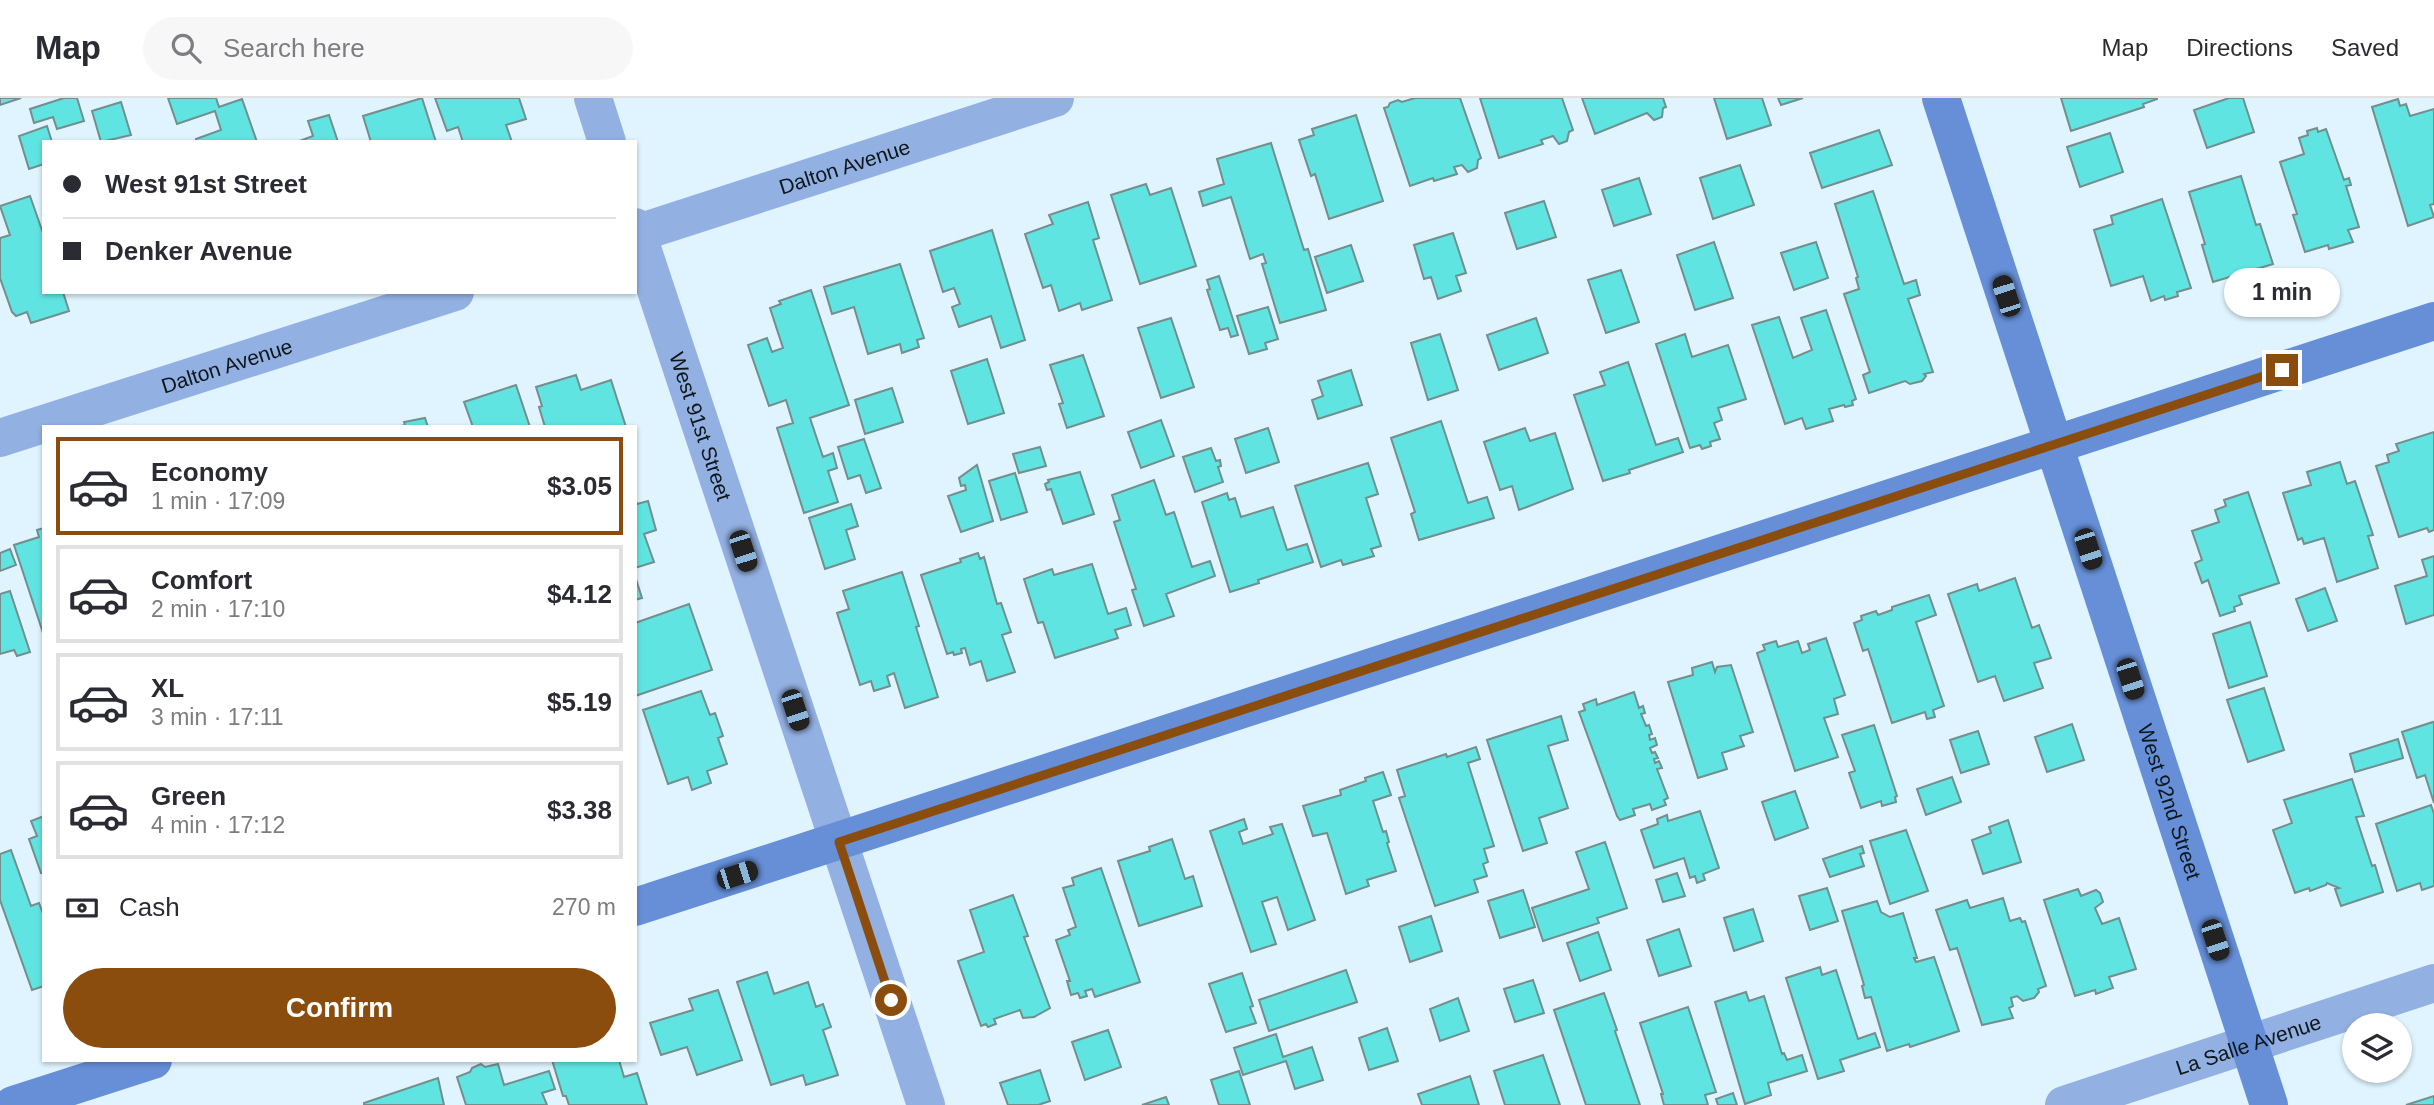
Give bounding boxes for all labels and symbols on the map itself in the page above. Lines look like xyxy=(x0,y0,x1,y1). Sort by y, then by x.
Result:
street label: Dalton Avenue xyxy=(776,134,913,198)
callout: 1 min xyxy=(2224,268,2340,317)
car xyxy=(1990,273,2023,319)
street label: Dalton Avenue xyxy=(158,334,295,397)
street label: West 91st Street xyxy=(666,349,736,504)
route end xyxy=(2266,354,2298,386)
car xyxy=(2072,526,2105,572)
car xyxy=(727,528,760,574)
car xyxy=(2114,656,2147,702)
car xyxy=(779,687,812,733)
street label: West 92nd Street xyxy=(2134,721,2206,882)
car xyxy=(714,859,761,891)
car xyxy=(2199,917,2232,963)
route start xyxy=(875,984,907,1016)
street label: La Salle Avenue xyxy=(2173,1010,2324,1079)

